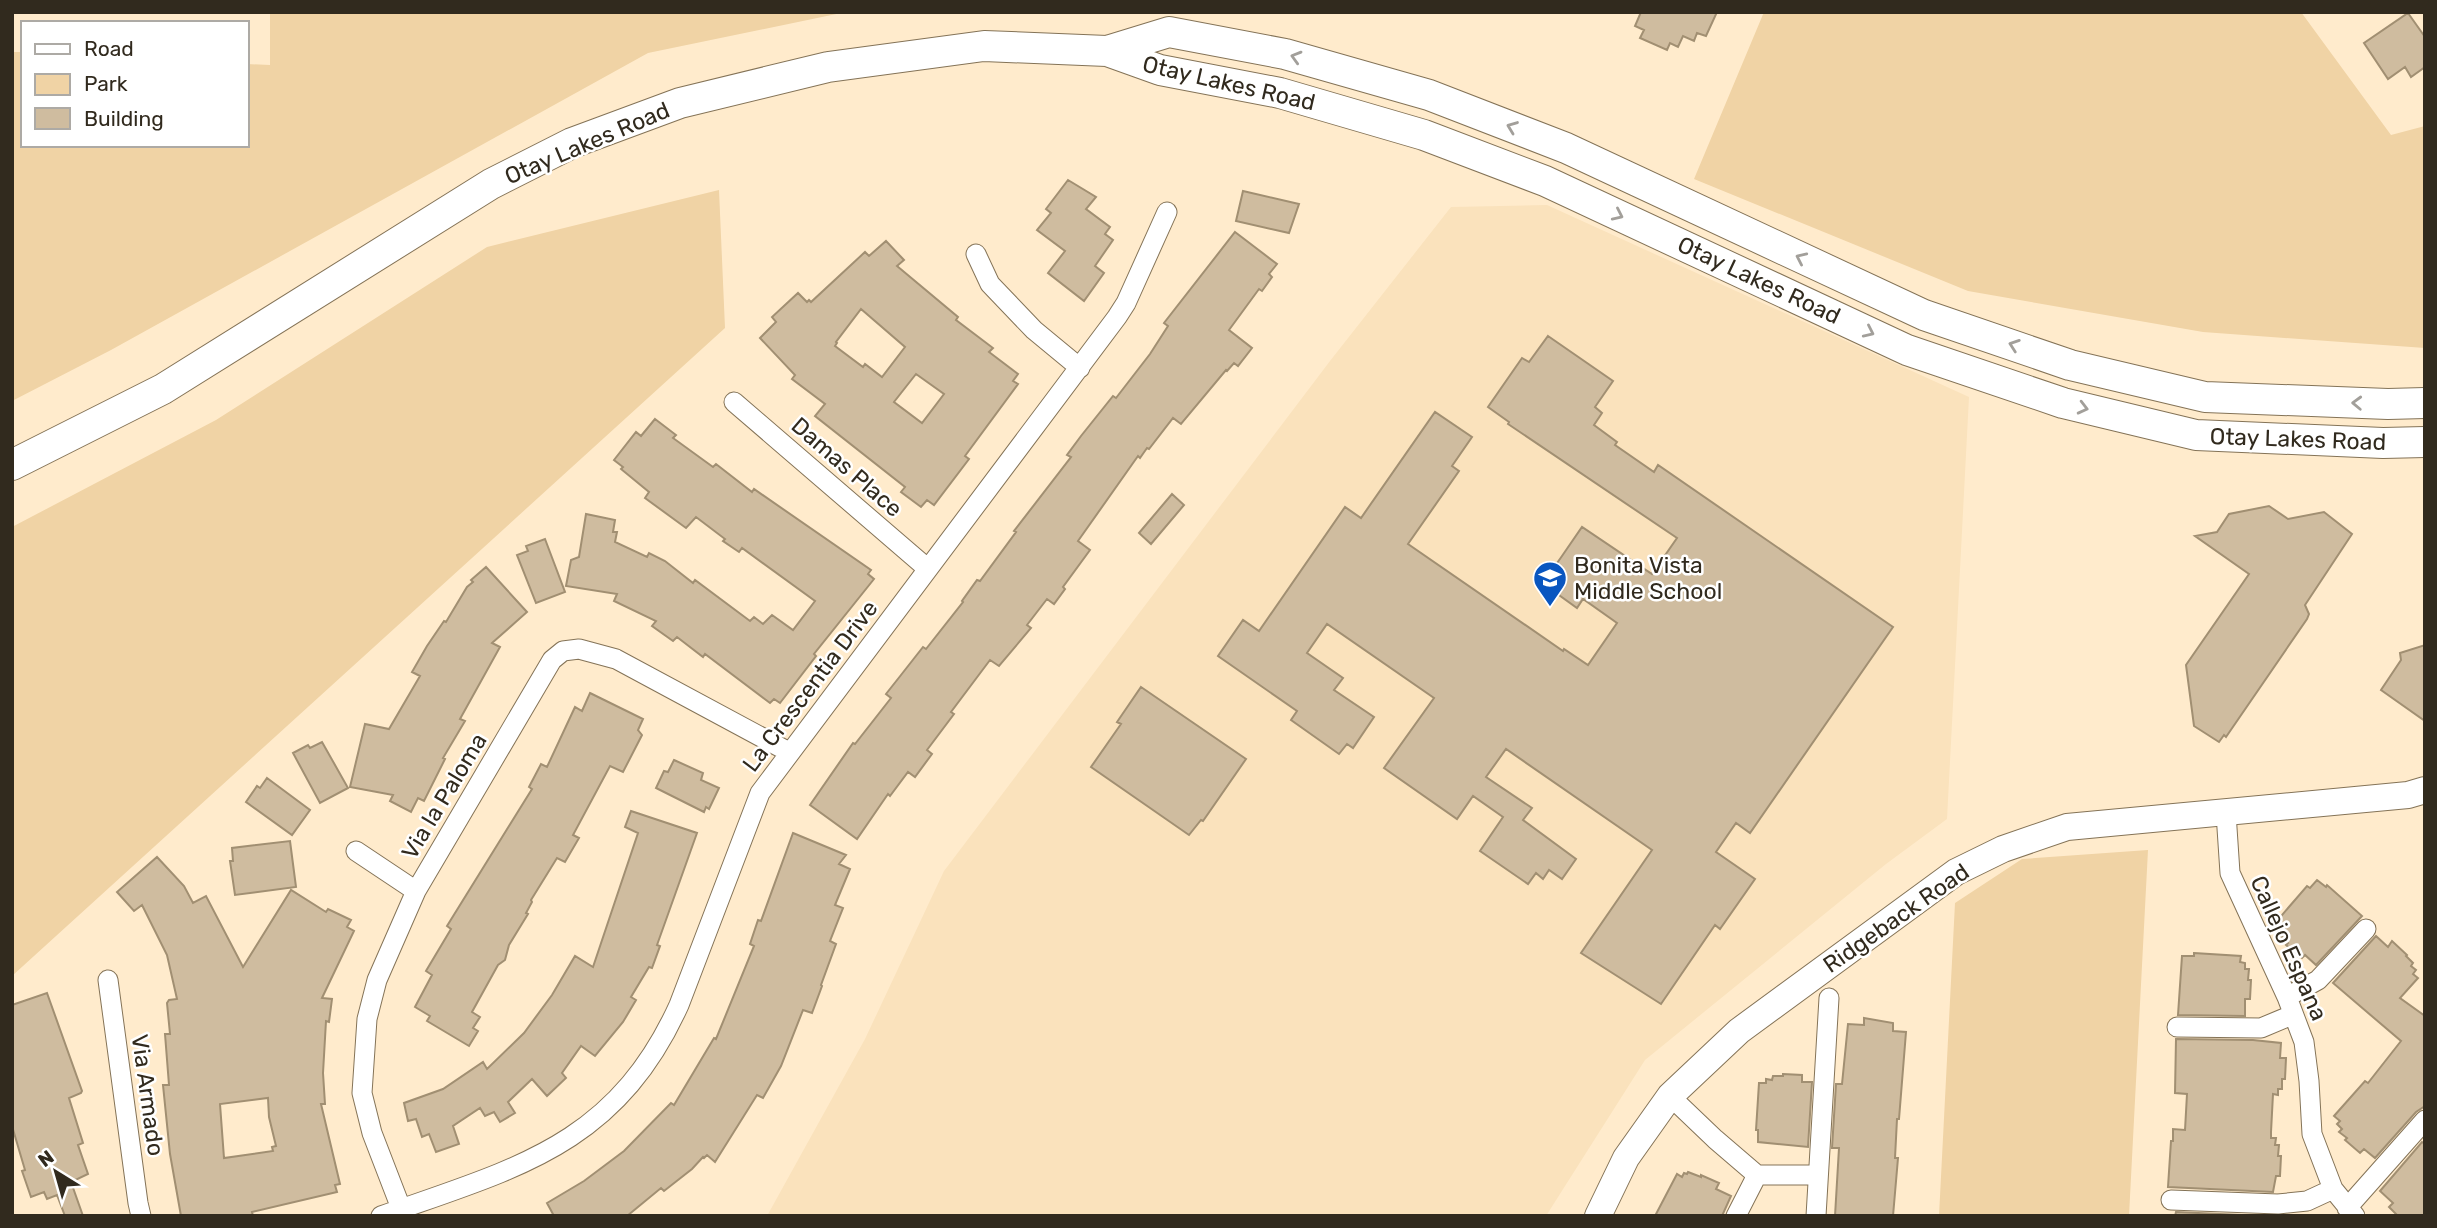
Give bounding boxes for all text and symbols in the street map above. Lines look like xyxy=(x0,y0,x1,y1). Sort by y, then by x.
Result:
legend xyxy=(21,21,248,147)
text: Road xyxy=(84,36,134,61)
street label: Otay Lakes Road xyxy=(1140,50,1318,116)
one-way arrow xyxy=(1290,51,1302,65)
text: Park xyxy=(84,71,128,96)
street label: Otay Lakes Road xyxy=(500,96,674,190)
text: Building xyxy=(84,106,164,131)
one-way arrow xyxy=(1507,122,1519,136)
one-way arrow xyxy=(1611,207,1623,221)
street label: Otay Lakes Road xyxy=(1673,230,1845,330)
one-way arrow xyxy=(1796,252,1808,266)
one-way arrow xyxy=(1862,323,1874,337)
one-way arrow xyxy=(2008,339,2020,353)
one-way arrow xyxy=(2351,396,2362,411)
one-way arrow xyxy=(2077,399,2089,414)
street label: Damas Place xyxy=(786,411,908,523)
street label: Otay Lakes Road xyxy=(2209,422,2387,456)
place label: Bonita Vista Middle School xyxy=(1574,551,1722,605)
school or university icon: Bonita Vista Middle School xyxy=(1531,559,1569,608)
street label: La Crescentia Drive xyxy=(736,595,884,777)
street label: Via la Paloma xyxy=(395,728,493,864)
street label: Ridgeback Road xyxy=(1818,857,1974,979)
street label: Callejo Espana xyxy=(2245,871,2333,1025)
street label: Via Armado xyxy=(126,1032,170,1158)
north arrow xyxy=(21,1137,91,1207)
text: N xyxy=(34,1146,58,1172)

